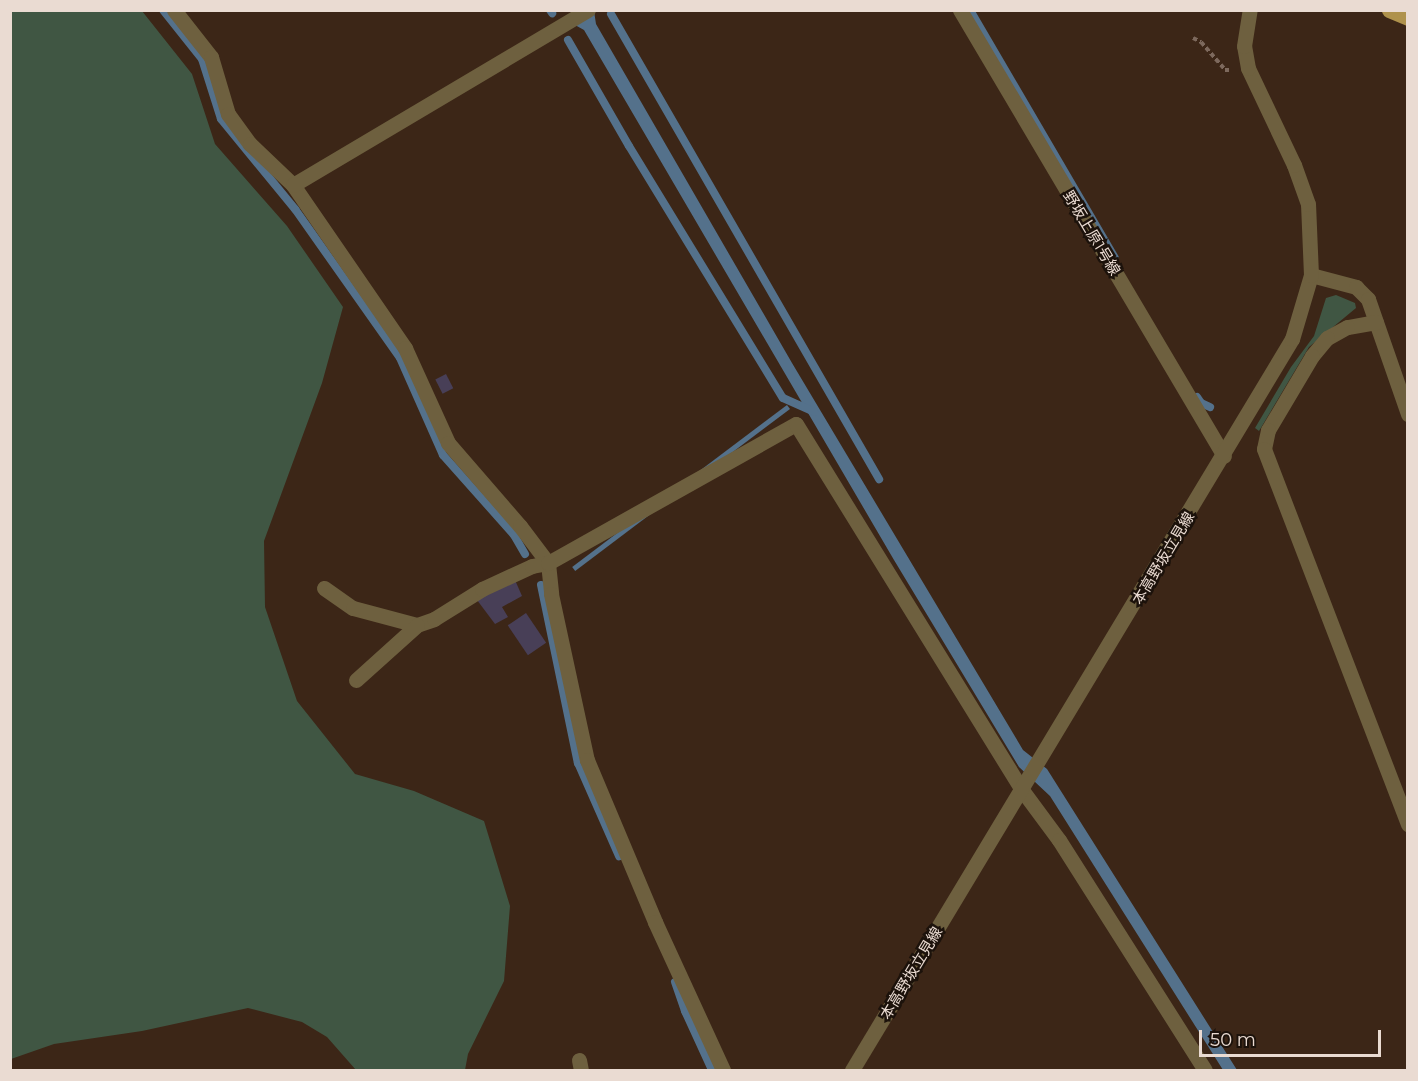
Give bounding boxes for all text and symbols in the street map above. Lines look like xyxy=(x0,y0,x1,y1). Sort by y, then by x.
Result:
street label: 野坂上原1号線 xyxy=(1060,187,1124,279)
street label: 本高野坂立見線 xyxy=(1128,508,1198,608)
street label: 本高野坂立見線 xyxy=(876,923,946,1023)
scale bar xyxy=(1202,1018,1384,1056)
text: 50 m xyxy=(1210,1029,1256,1051)

